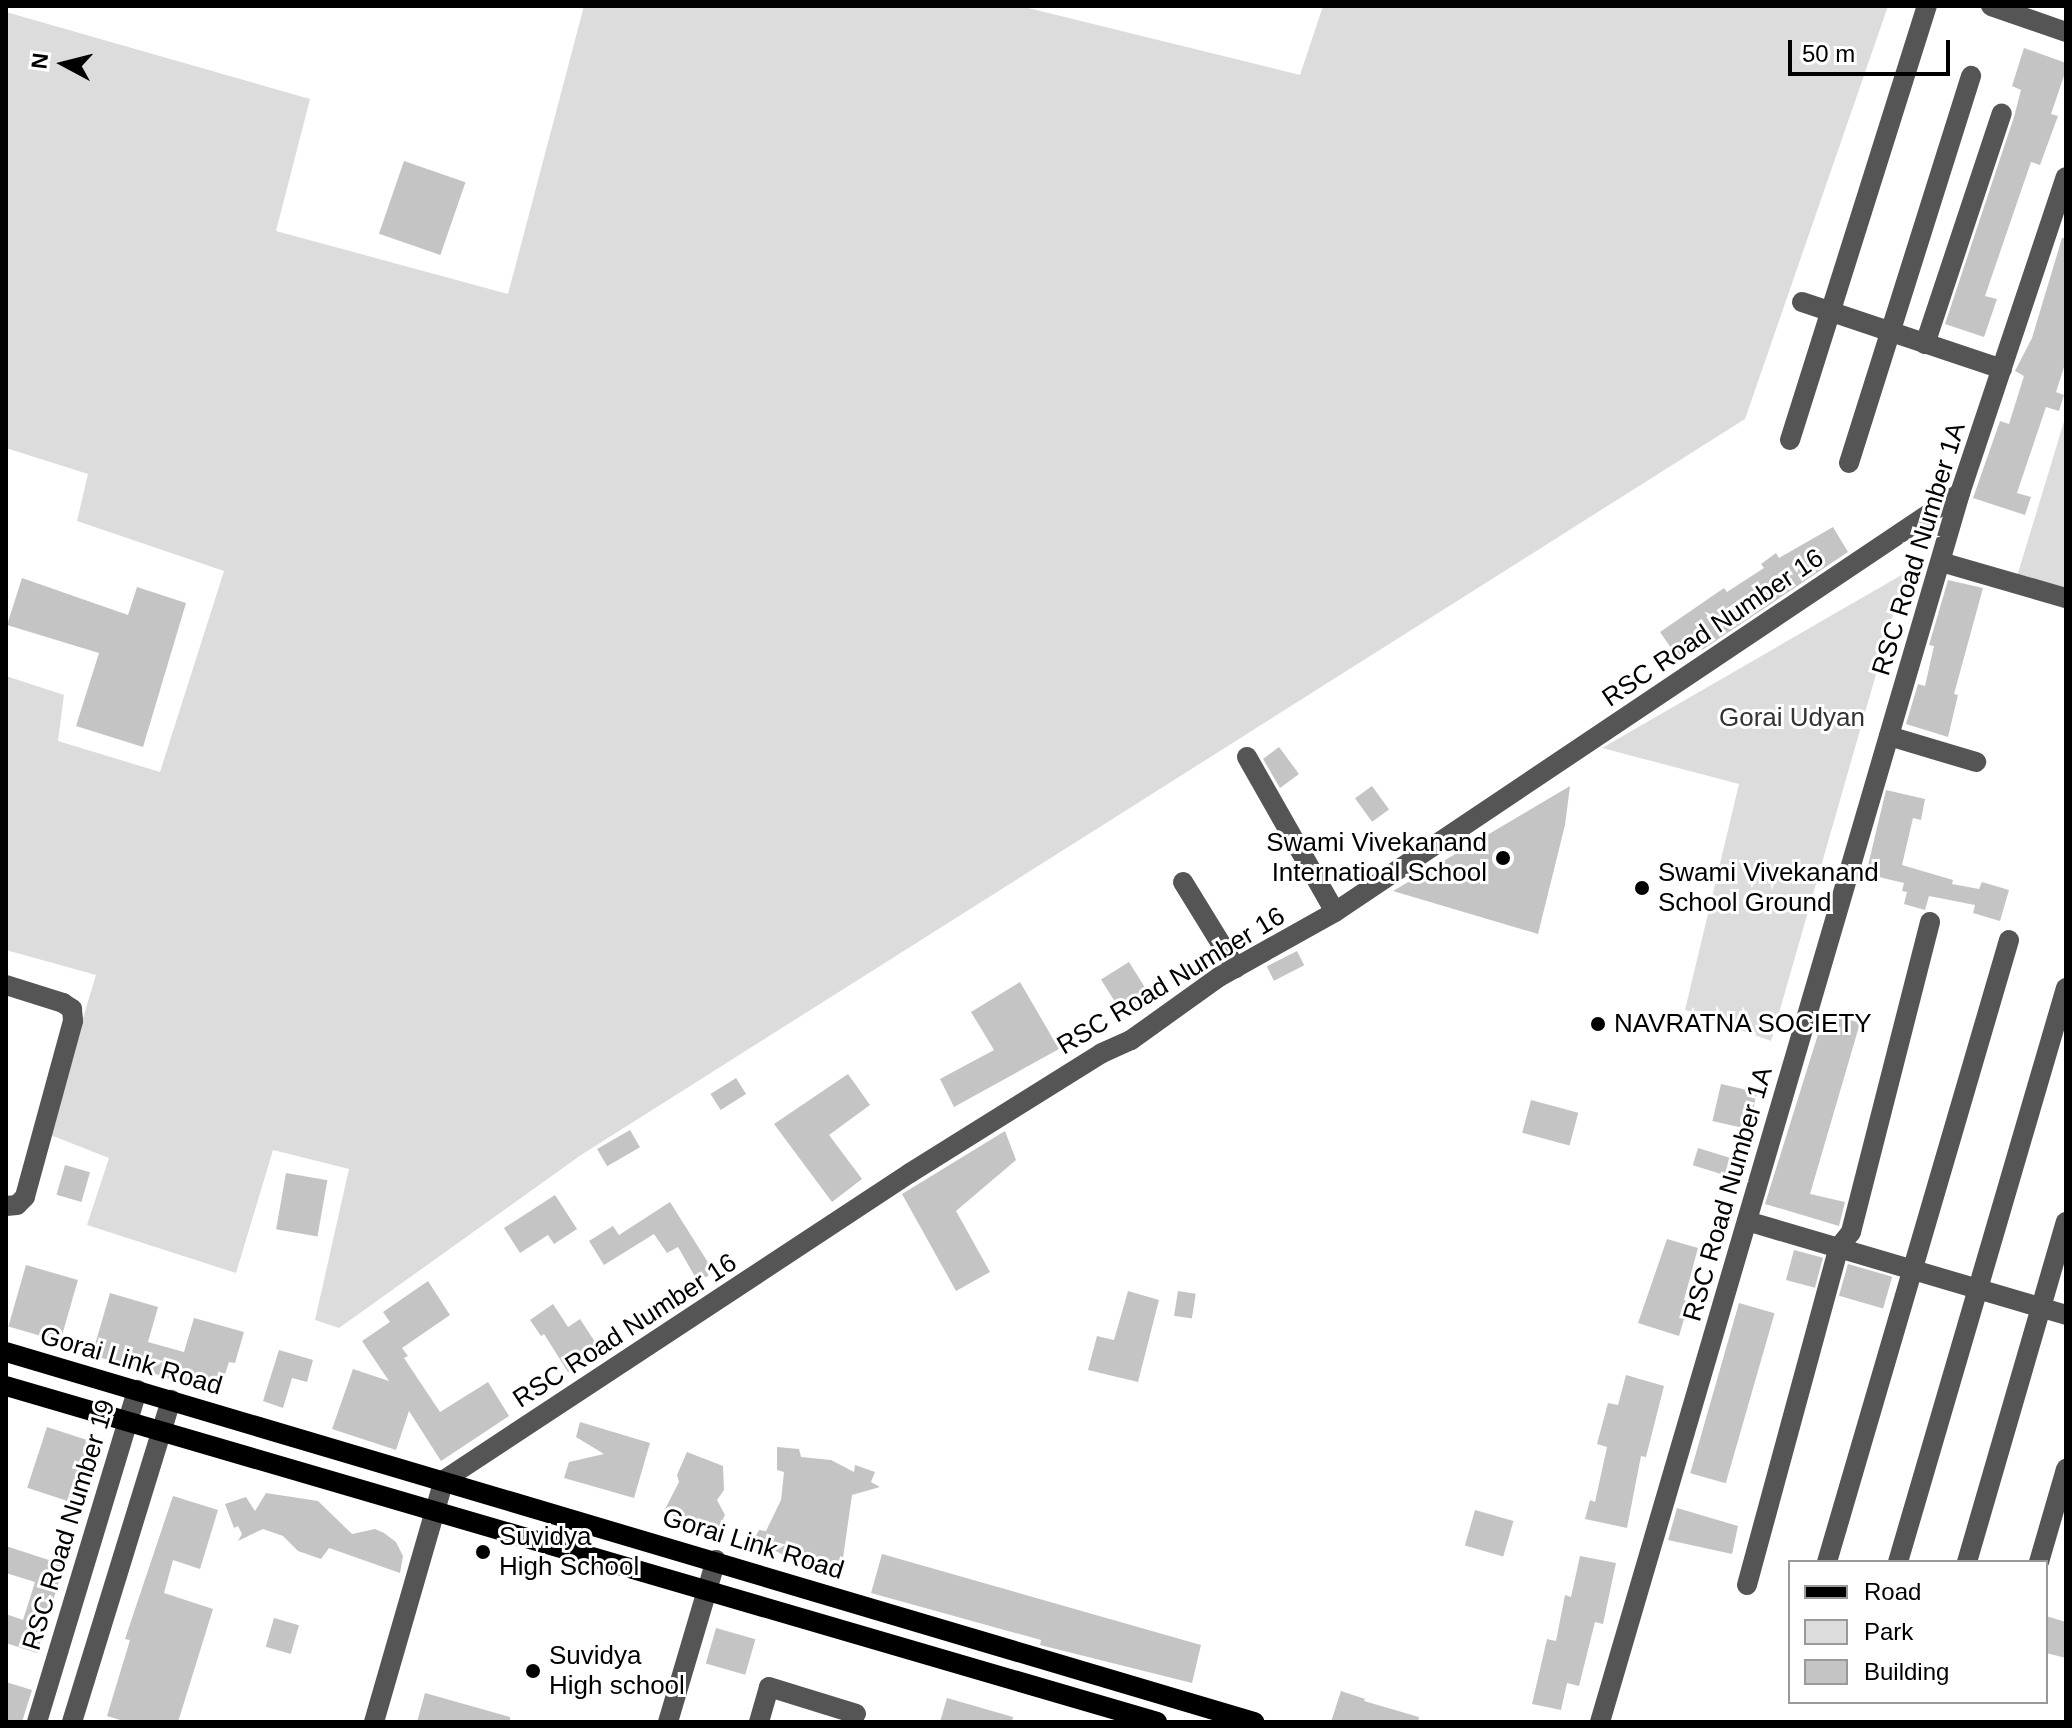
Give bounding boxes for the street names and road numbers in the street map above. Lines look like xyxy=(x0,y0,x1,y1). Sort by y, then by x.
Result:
street label: RSC Road Number 1A xyxy=(1866,419,1972,679)
street label: RSC Road Number 16 xyxy=(1596,542,1830,714)
street label: RSC Road Number 16 xyxy=(1051,901,1291,1061)
street label: RSC Road Number 1A xyxy=(1677,1063,1779,1325)
street label: RSC Road Number 16 xyxy=(507,1247,743,1415)
street label: Gorai Link Road xyxy=(36,1320,226,1402)
street label: RSC Road Number 19 xyxy=(16,1396,122,1654)
street label: Gorai Link Road xyxy=(659,1502,847,1586)

